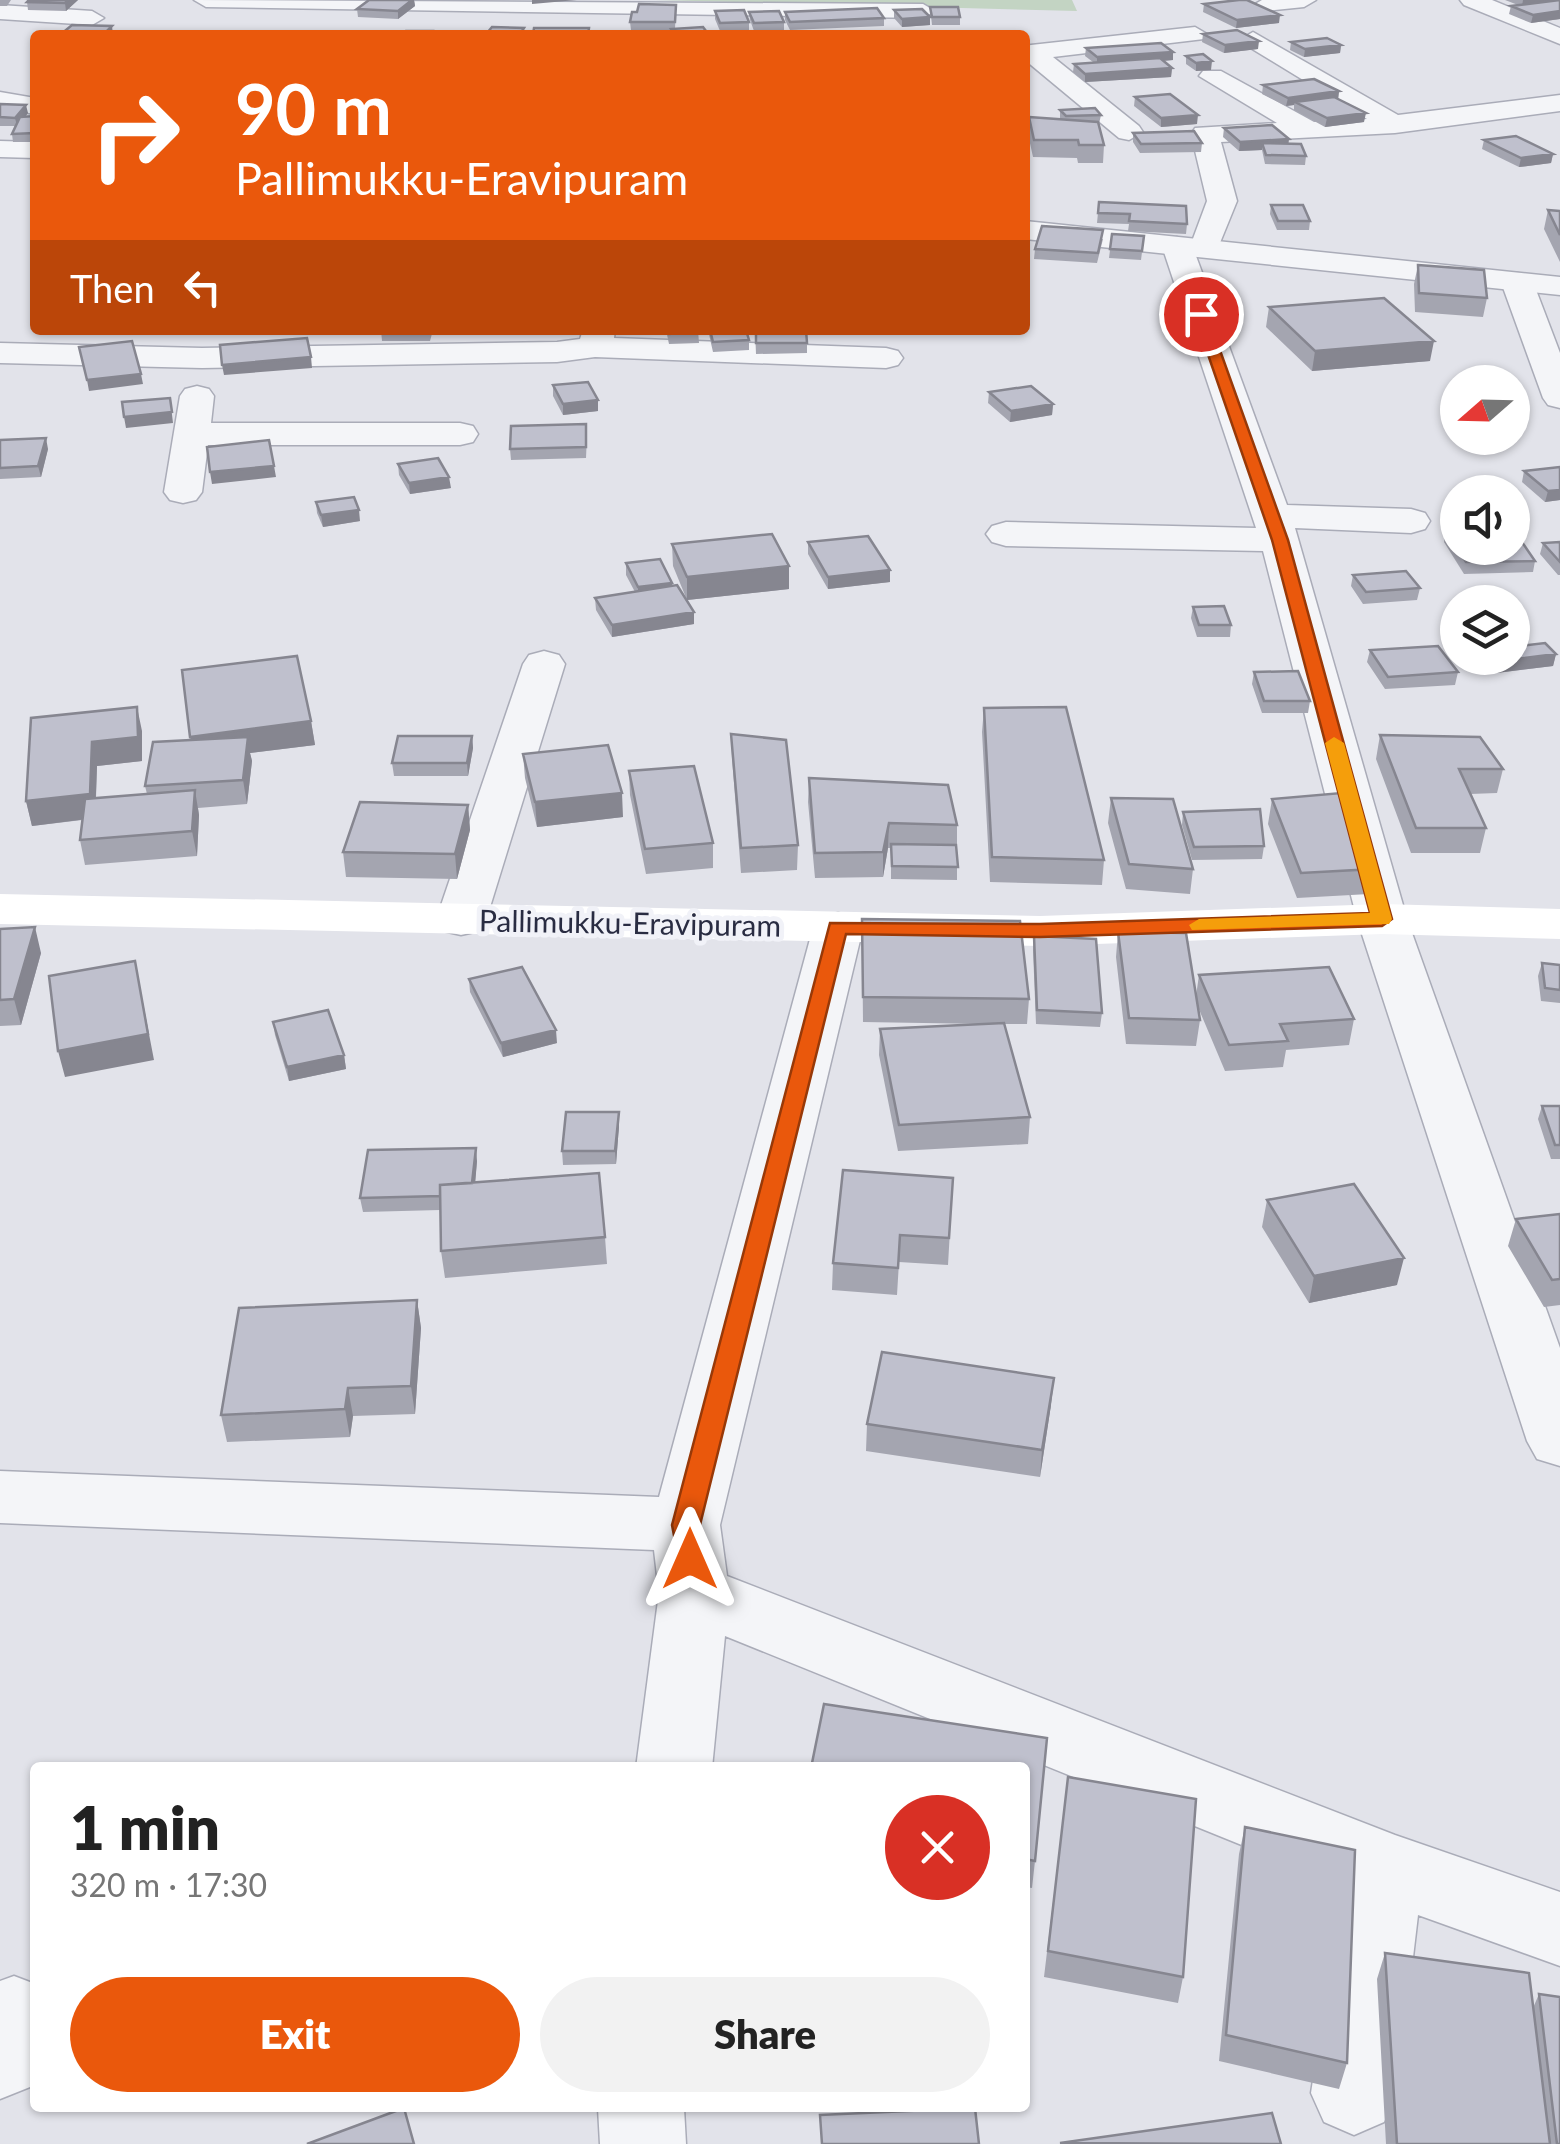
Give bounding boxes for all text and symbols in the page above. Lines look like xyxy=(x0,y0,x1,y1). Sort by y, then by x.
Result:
text: 90 m xyxy=(235,66,392,150)
icon: right xyxy=(70,70,200,200)
text: Pallimukku-Eravipuram xyxy=(235,151,688,205)
icon: left xyxy=(175,260,230,315)
text: Then xyxy=(70,265,155,311)
pin xyxy=(1159,272,1244,357)
icon: arrive xyxy=(1174,287,1229,342)
north arrow xyxy=(1440,365,1530,455)
map controls xyxy=(1440,365,1530,675)
button: sound xyxy=(1440,475,1530,565)
button: layers xyxy=(1440,585,1530,675)
street label: Pallimukku-Eravipuram xyxy=(479,901,781,943)
position arrow xyxy=(638,1507,742,1611)
text: 1 min xyxy=(70,1791,220,1863)
button: close xyxy=(885,1795,990,1900)
text: 320 m · 17:30 xyxy=(70,1865,267,1904)
button: Exit xyxy=(70,1977,520,2092)
button: Share xyxy=(540,1977,990,2092)

